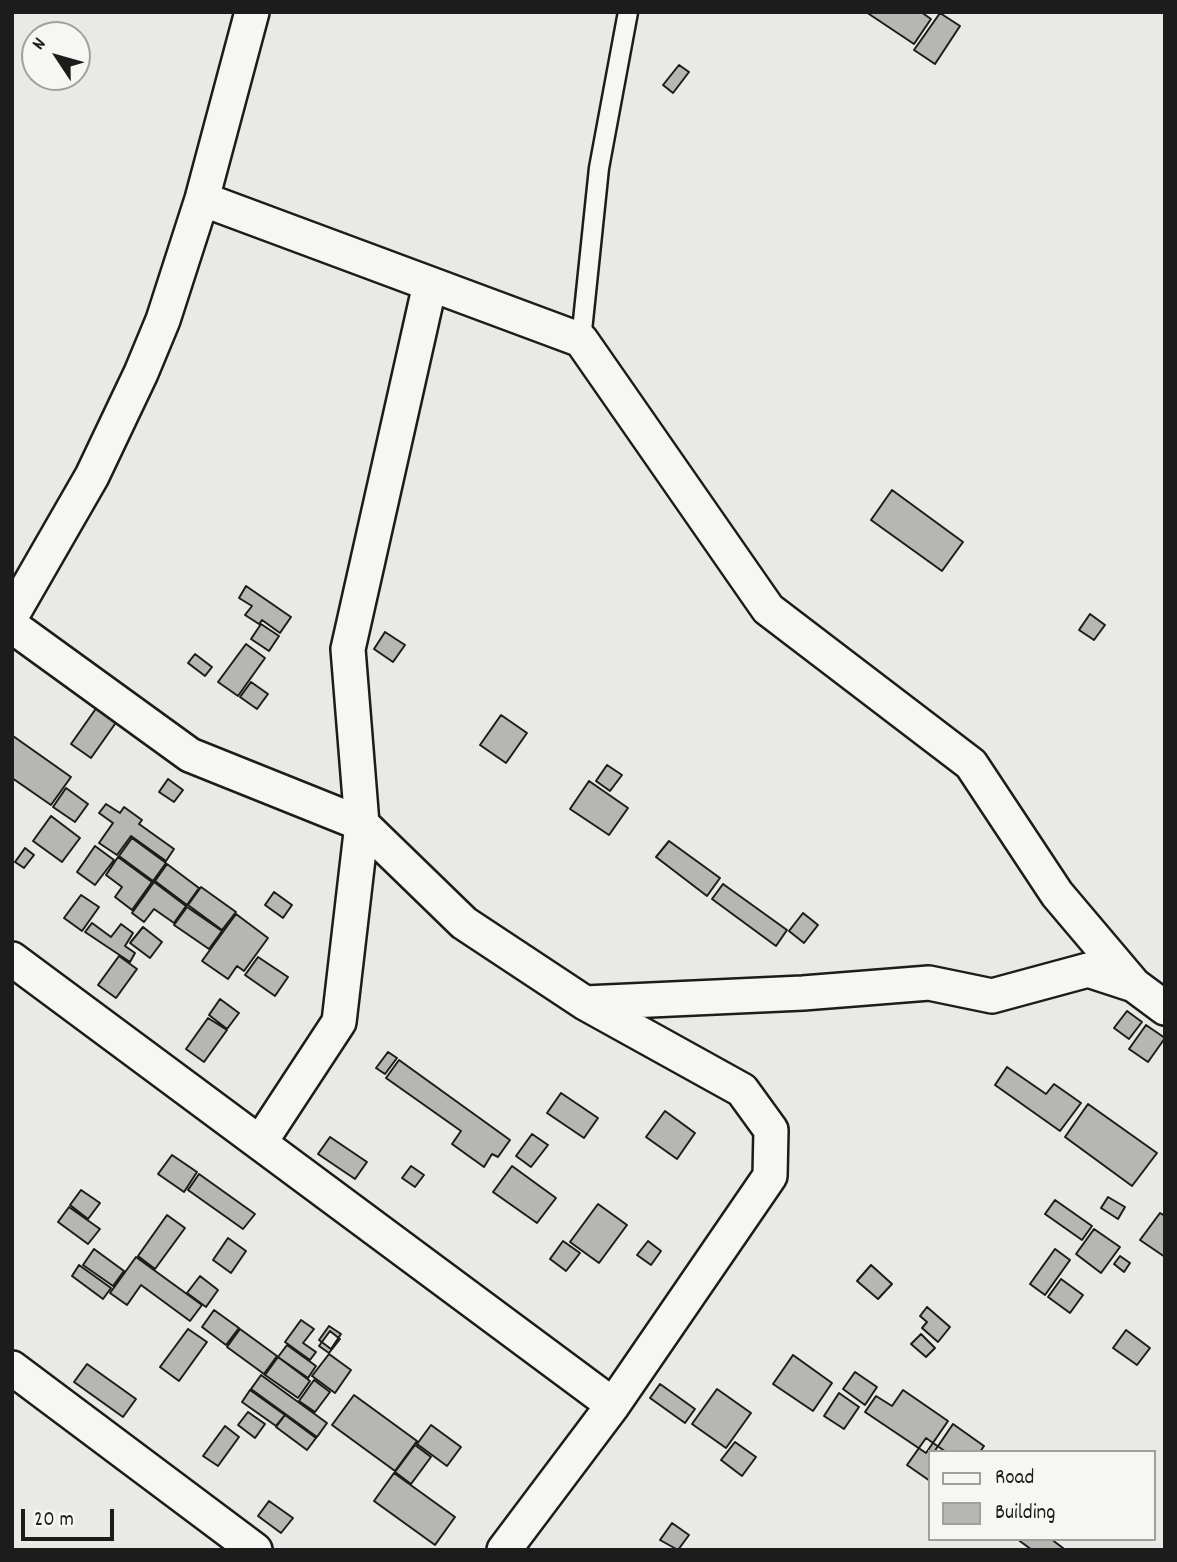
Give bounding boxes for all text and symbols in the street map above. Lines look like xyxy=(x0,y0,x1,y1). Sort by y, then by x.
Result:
north arrow xyxy=(21,21,91,91)
text: N xyxy=(27,33,54,56)
legend xyxy=(928,1450,1156,1541)
text: Road xyxy=(995,1464,1034,1494)
scale bar xyxy=(24,1496,117,1540)
text: Building xyxy=(995,1499,1055,1529)
text: 20 m xyxy=(34,1506,74,1536)

